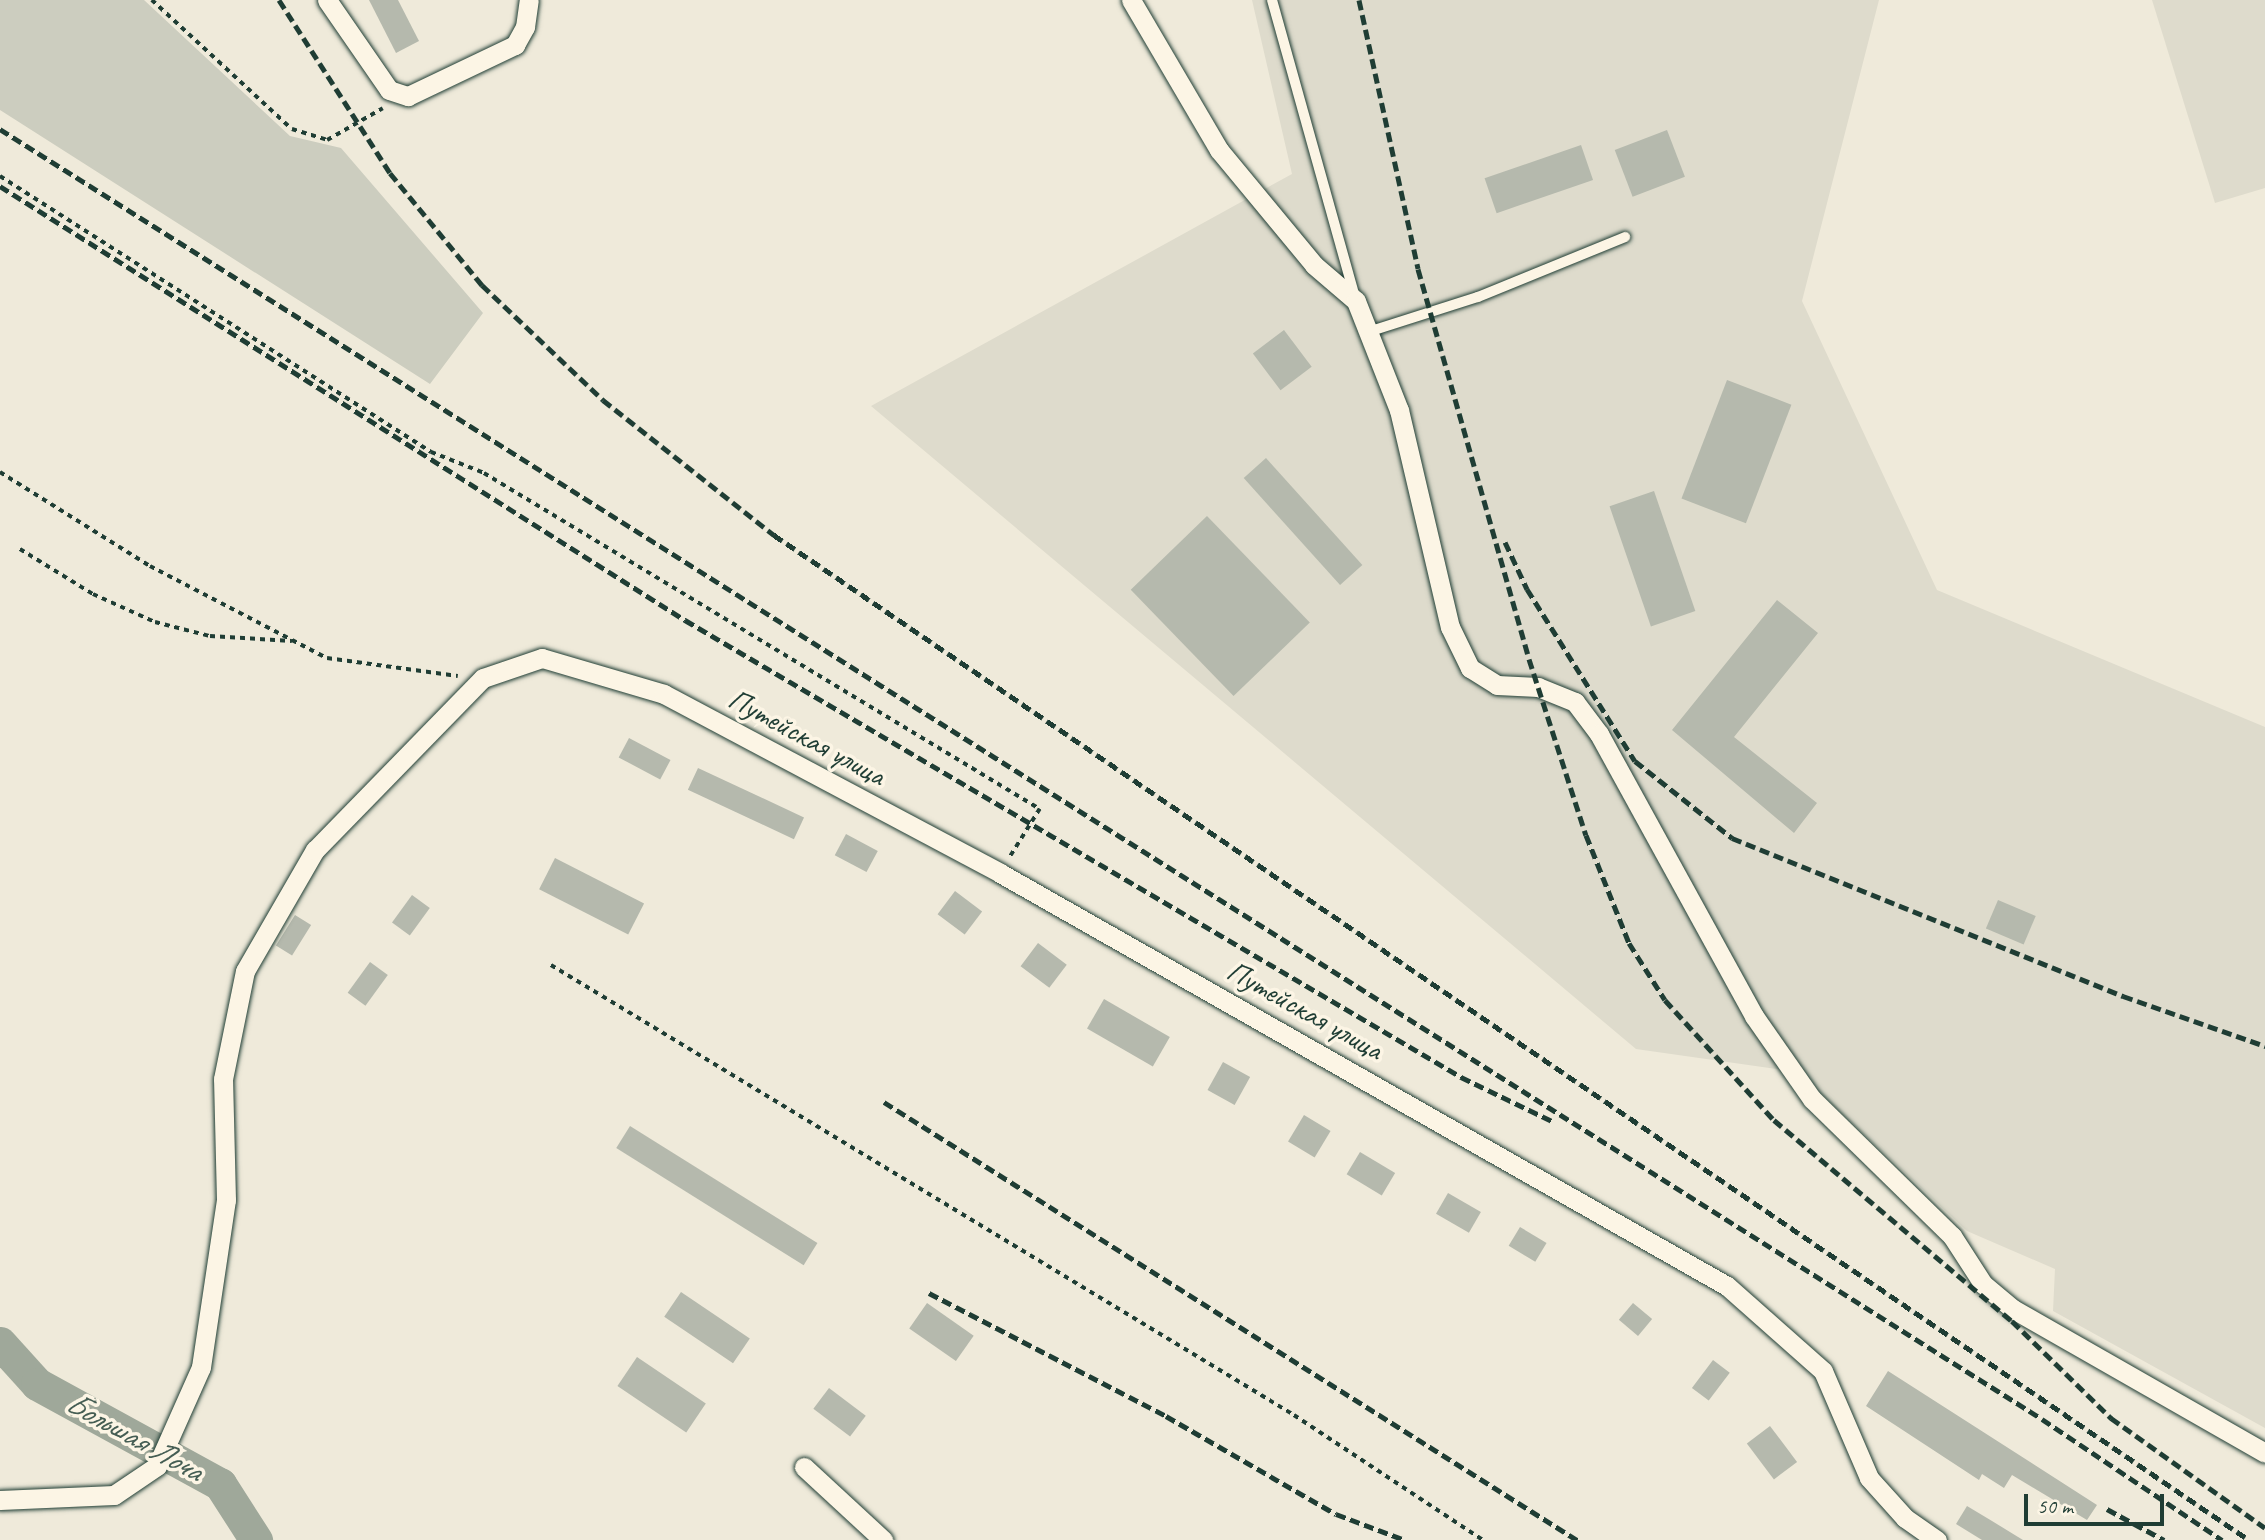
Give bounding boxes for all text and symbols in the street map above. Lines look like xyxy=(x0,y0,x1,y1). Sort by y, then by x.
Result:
street label: Путейская улица xyxy=(721,680,893,794)
street label: Путейская улица xyxy=(1220,952,1390,1068)
water label: Большая Лоча xyxy=(59,1384,209,1490)
scale bar xyxy=(2027,1480,2167,1524)
text: 50 m xyxy=(2037,1493,2073,1519)

